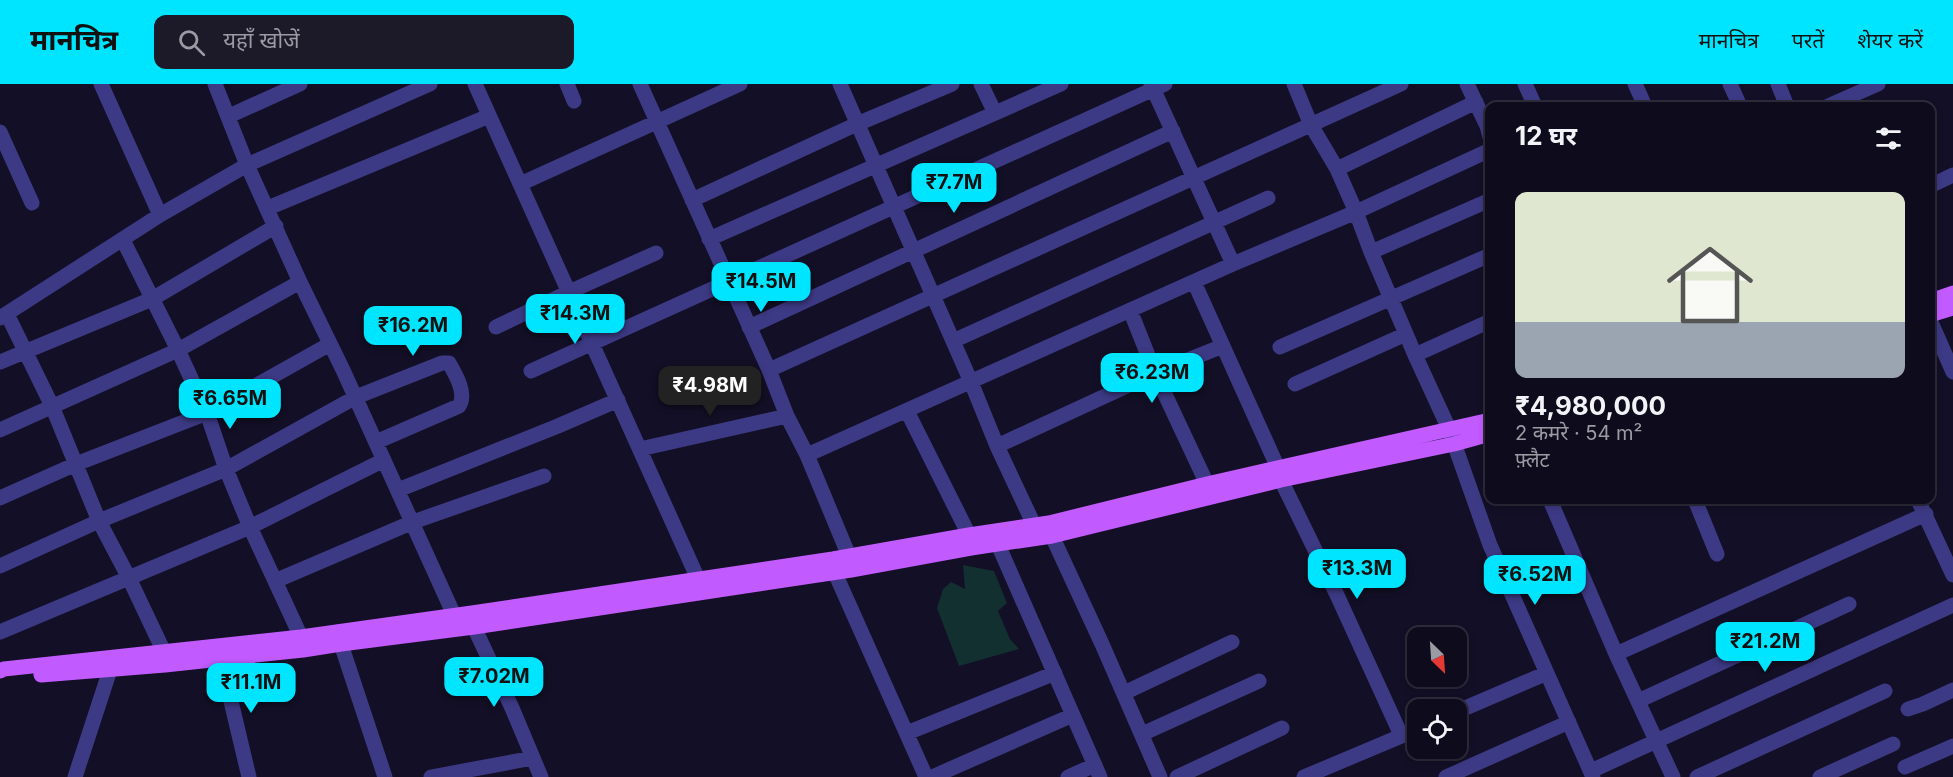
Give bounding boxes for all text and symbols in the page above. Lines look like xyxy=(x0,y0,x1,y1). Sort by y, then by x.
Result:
search box xyxy=(154,15,574,69)
text: मानचित्र xyxy=(30,23,118,57)
icon: search xyxy=(175,26,208,59)
text: यहाँ खोजें xyxy=(223,27,300,53)
text: मानचित्र xyxy=(1699,28,1759,53)
text: परतें xyxy=(1792,28,1824,53)
text: शेयर करें xyxy=(1857,28,1923,53)
text: 12 घर xyxy=(1515,120,1577,151)
icon: filters xyxy=(1872,122,1905,155)
pin: ₹7.7M xyxy=(912,163,996,214)
text: ₹7.7M xyxy=(926,170,983,194)
icon: home xyxy=(1656,231,1764,339)
pin: ₹14.5M xyxy=(712,262,810,313)
text: ₹14.5M xyxy=(726,269,796,293)
pin: ₹14.3M xyxy=(526,294,624,345)
text: ₹14.3M xyxy=(540,301,610,325)
pin: ₹16.2M xyxy=(364,306,462,357)
text: ₹16.2M xyxy=(378,313,448,337)
pin: ₹6.23M xyxy=(1103,353,1201,404)
text: ₹6.23M xyxy=(1115,360,1189,384)
pin: ₹4.98M xyxy=(661,366,759,417)
text: ₹4.98M xyxy=(672,373,748,397)
pin: ₹6.65M xyxy=(181,379,279,430)
text: ₹6.65M xyxy=(193,386,267,410)
text: ₹4,980,000 xyxy=(1515,390,1666,421)
text: 2 कमरे · 54 m² xyxy=(1515,421,1642,445)
text: फ़्लैट xyxy=(1515,448,1550,472)
pin: ₹13.3M xyxy=(1308,549,1406,600)
pin: ₹6.52M xyxy=(1486,555,1584,606)
text: ₹13.3M xyxy=(1322,556,1392,580)
text: ₹6.52M xyxy=(1498,562,1572,586)
pin: ₹21.2M xyxy=(1716,622,1814,673)
north arrow xyxy=(1407,627,1467,687)
map controls xyxy=(1407,627,1467,759)
text: ₹21.2M xyxy=(1730,629,1800,653)
pin: ₹7.02M xyxy=(445,657,543,708)
pin: ₹11.1M xyxy=(202,663,300,714)
text: ₹7.02M xyxy=(458,664,530,688)
text: ₹11.1M xyxy=(221,670,281,694)
button: locate xyxy=(1407,699,1467,759)

